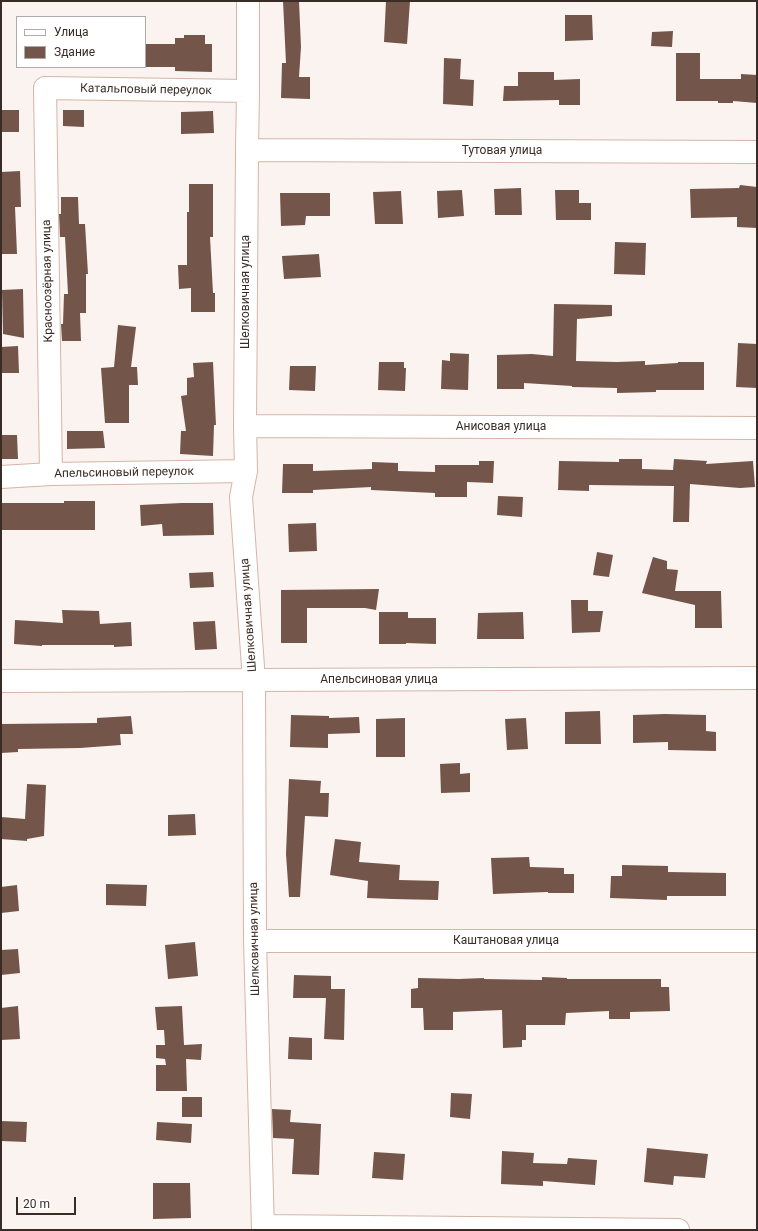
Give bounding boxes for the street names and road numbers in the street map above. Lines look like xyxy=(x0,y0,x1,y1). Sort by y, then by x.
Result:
street label: Катальповый переулок xyxy=(80,82,212,98)
street label: Тутовая улица xyxy=(462,144,542,158)
street label: Красноозёрная улица xyxy=(40,219,56,343)
street label: Шелковичная улица xyxy=(239,235,253,349)
street label: Анисовая улица xyxy=(456,420,546,434)
street label: Апельсиновый переулок xyxy=(54,465,194,481)
street label: Шелковичная улица xyxy=(238,558,260,672)
street label: Апельсиновая улица xyxy=(320,673,438,687)
street label: Шелковичная улица xyxy=(247,882,263,996)
street label: Каштановая улица xyxy=(453,934,559,948)

